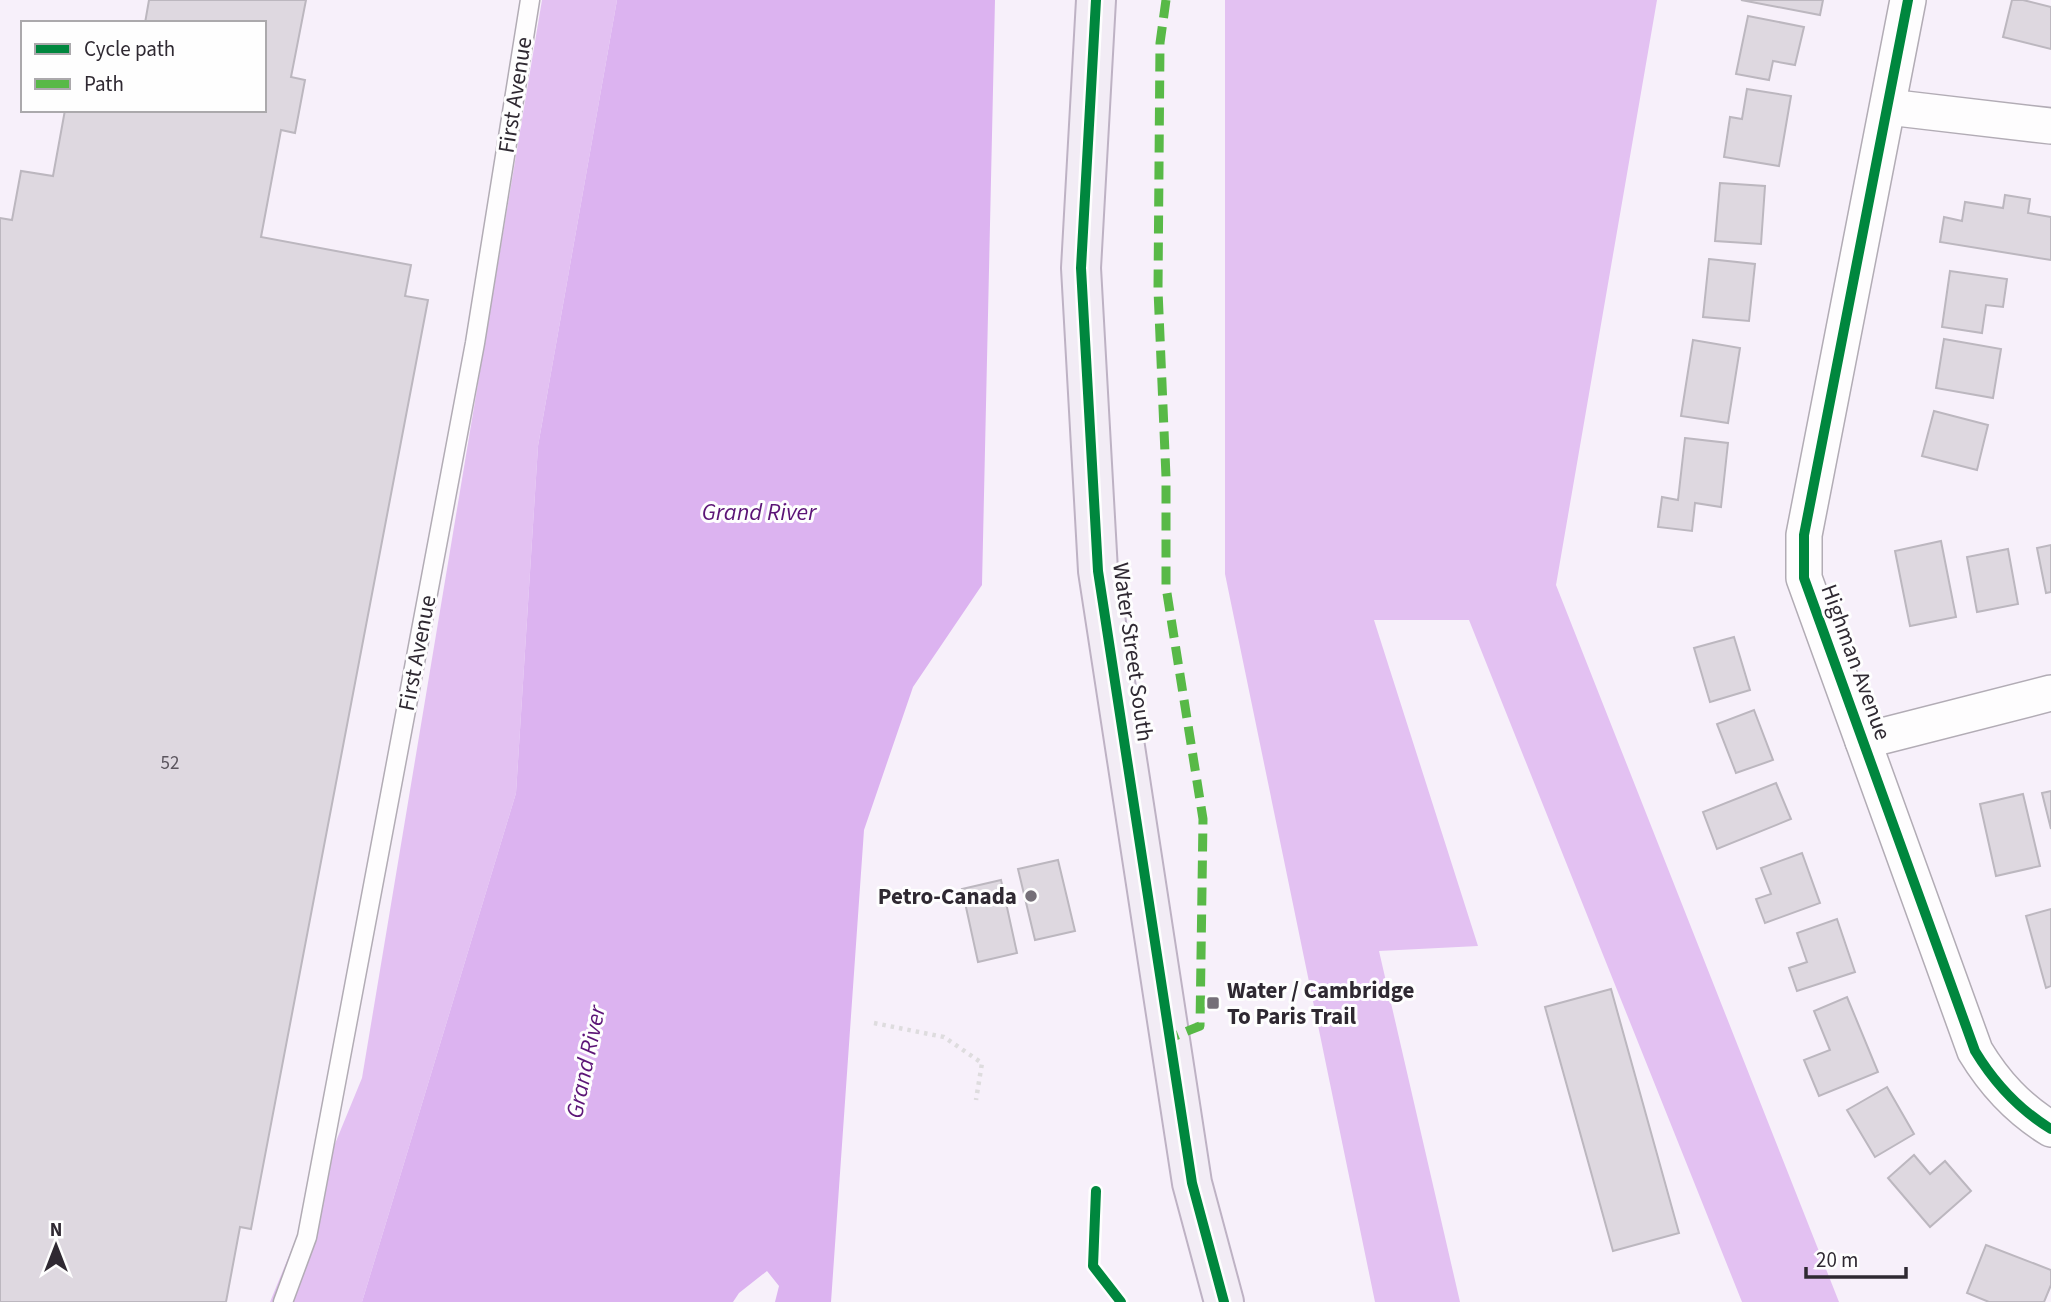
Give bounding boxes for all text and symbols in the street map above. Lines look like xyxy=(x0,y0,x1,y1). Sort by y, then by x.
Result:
legend xyxy=(21,21,266,112)
text: Cycle path xyxy=(84,34,175,64)
street label: First Avenue xyxy=(490,34,540,156)
text: Path xyxy=(84,69,124,99)
water label: Grand River xyxy=(702,495,818,530)
street label: Water Street South xyxy=(1104,560,1162,744)
street label: Highman Avenue xyxy=(1813,580,1899,744)
street label: First Avenue xyxy=(390,592,444,714)
house number: 52 xyxy=(161,750,179,777)
place label: Petro-Canada xyxy=(878,880,1017,913)
marker: Petro-Canada xyxy=(1023,888,1039,904)
place label: Water / Cambridge To Paris Trail xyxy=(1227,974,1415,1033)
marker: Water / Cambridge To Paris Trail xyxy=(1205,995,1221,1011)
water label: Grand River xyxy=(557,1001,615,1122)
north arrow xyxy=(21,1211,91,1281)
text: N xyxy=(50,1217,62,1244)
scale bar xyxy=(1806,1236,1906,1280)
text: 20 m xyxy=(1816,1245,1858,1275)

